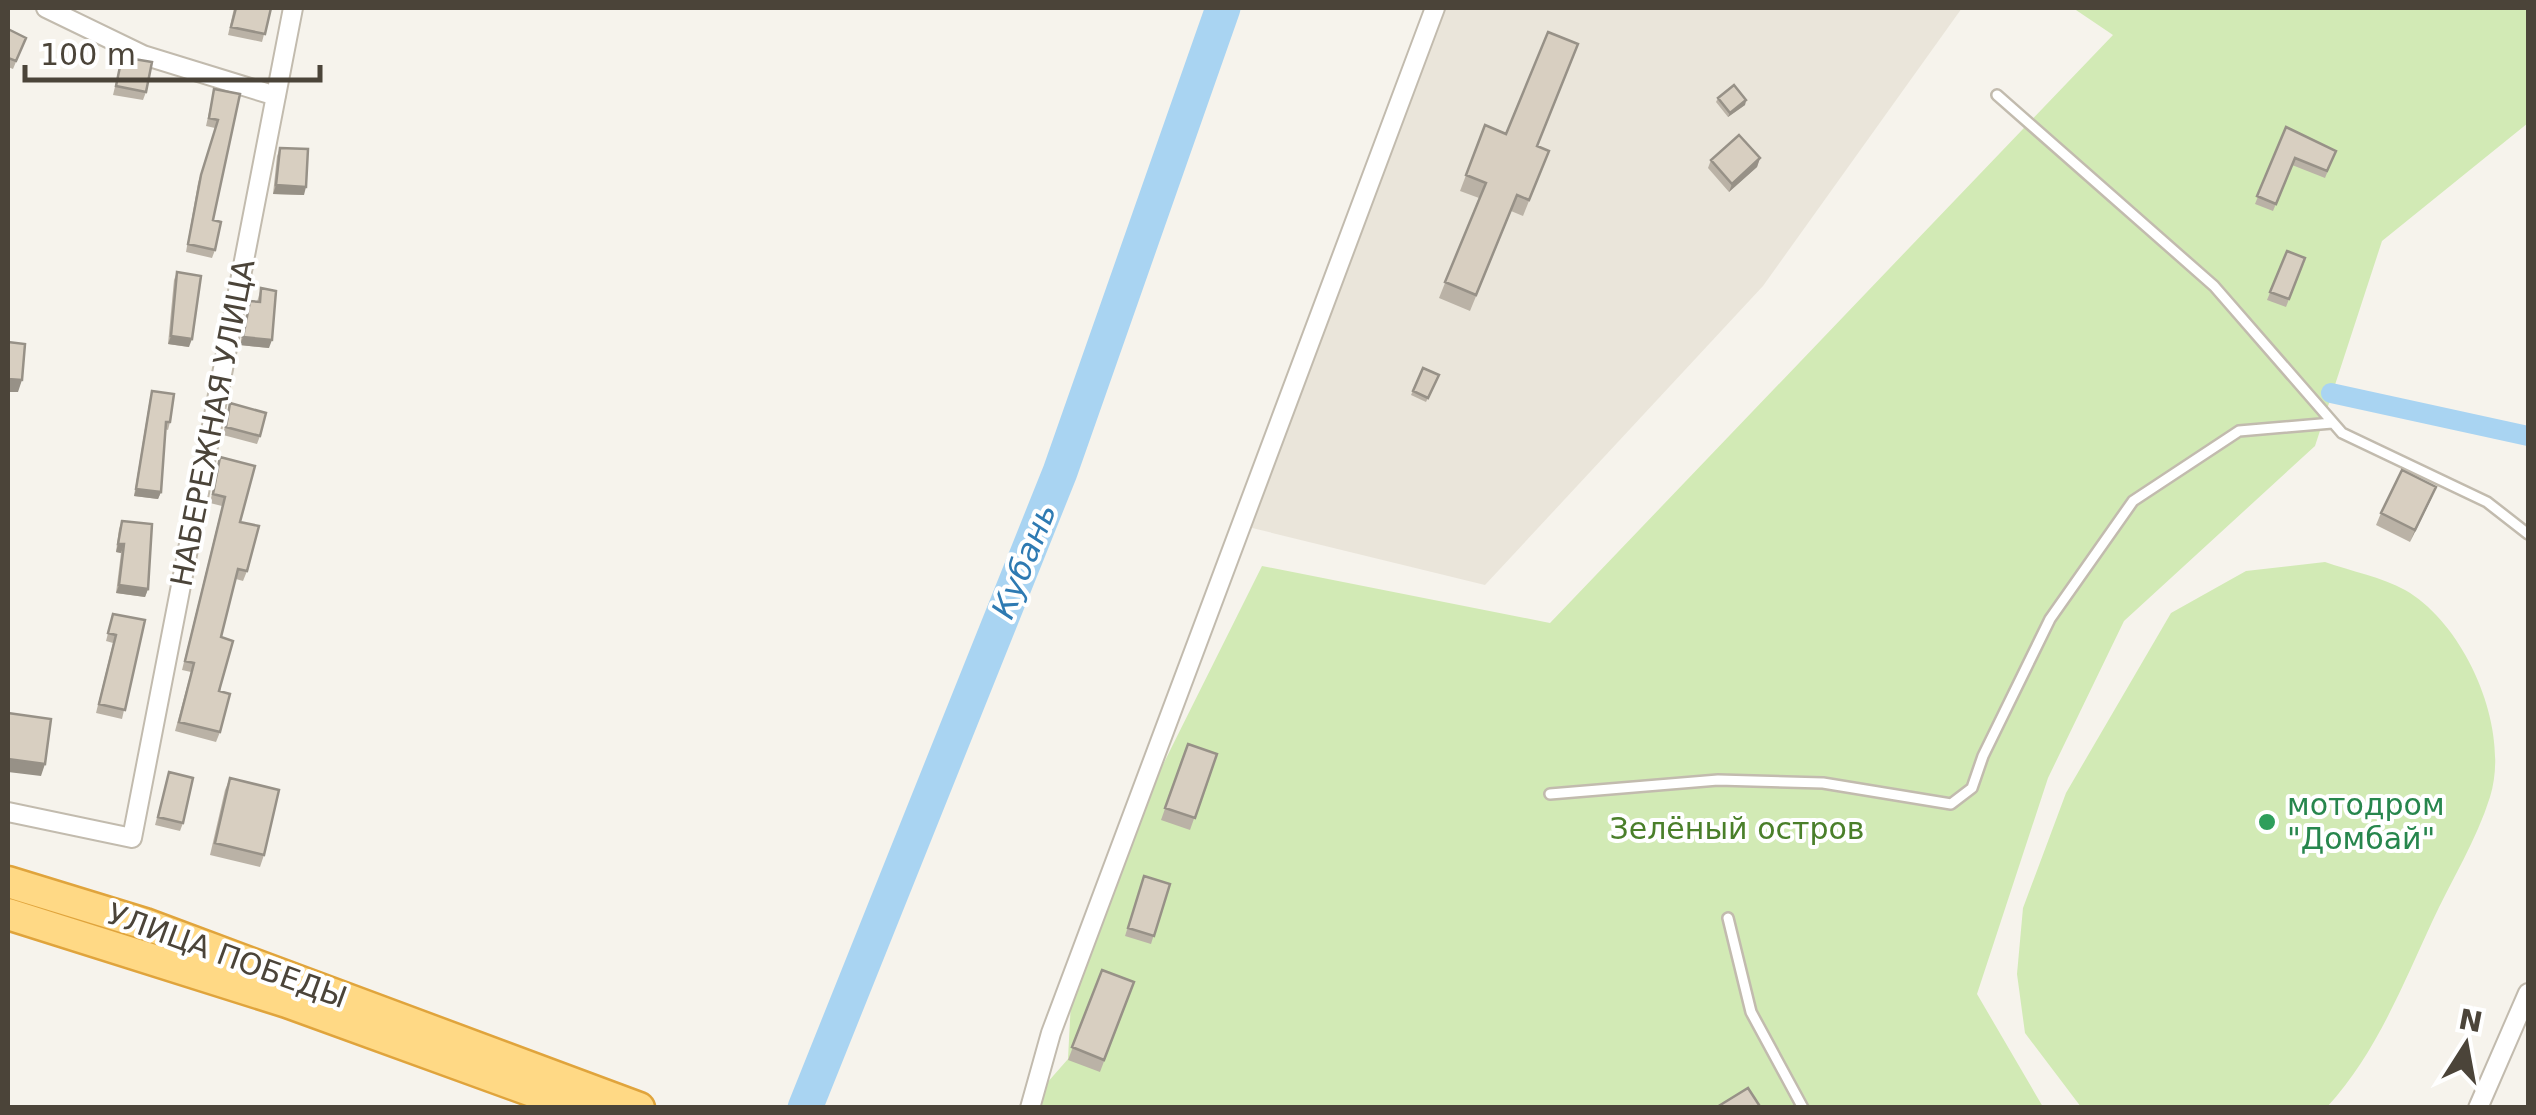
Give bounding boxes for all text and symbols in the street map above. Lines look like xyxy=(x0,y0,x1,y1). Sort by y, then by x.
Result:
scale bar xyxy=(25,20,320,82)
text: 100 m xyxy=(40,37,136,72)
street label: НАБЕРЕЖНАЯ УЛИЦА xyxy=(164,256,262,589)
water label: Кубань xyxy=(984,498,1064,624)
place label: мотодром "Домбай" xyxy=(2287,787,2445,856)
park label: Зелёный остров xyxy=(1609,811,1865,846)
marker: мотодром "Домбай" xyxy=(2256,811,2278,833)
street label: УЛИЦА ПОБЕДЫ xyxy=(103,896,352,1015)
north arrow xyxy=(2416,995,2516,1095)
text: N xyxy=(2456,1003,2485,1039)

